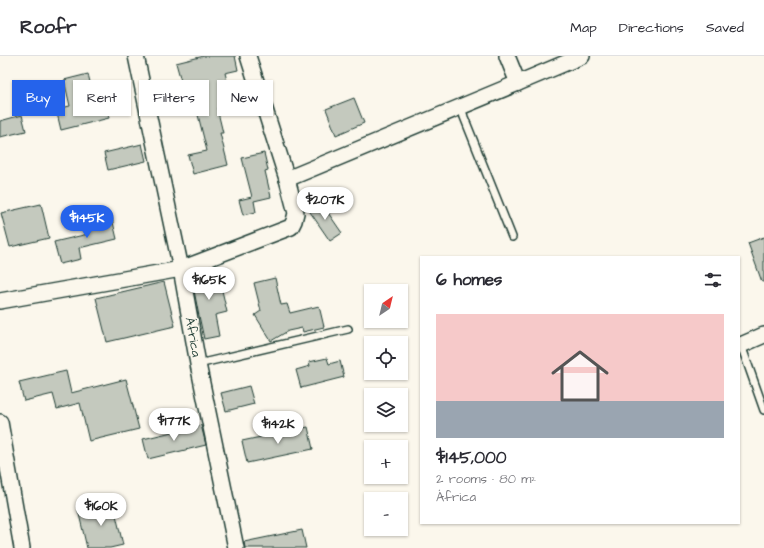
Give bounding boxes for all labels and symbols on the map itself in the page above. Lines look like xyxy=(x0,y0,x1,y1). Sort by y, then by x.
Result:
pin: $207K xyxy=(297,187,353,221)
pin: $145K xyxy=(59,205,115,239)
pin: $165K xyxy=(181,267,237,301)
north arrow xyxy=(364,284,408,328)
street label: África xyxy=(181,316,205,359)
pin: $177K xyxy=(146,408,202,442)
pin: $142K xyxy=(250,411,306,445)
pin: $160K xyxy=(73,493,129,527)

